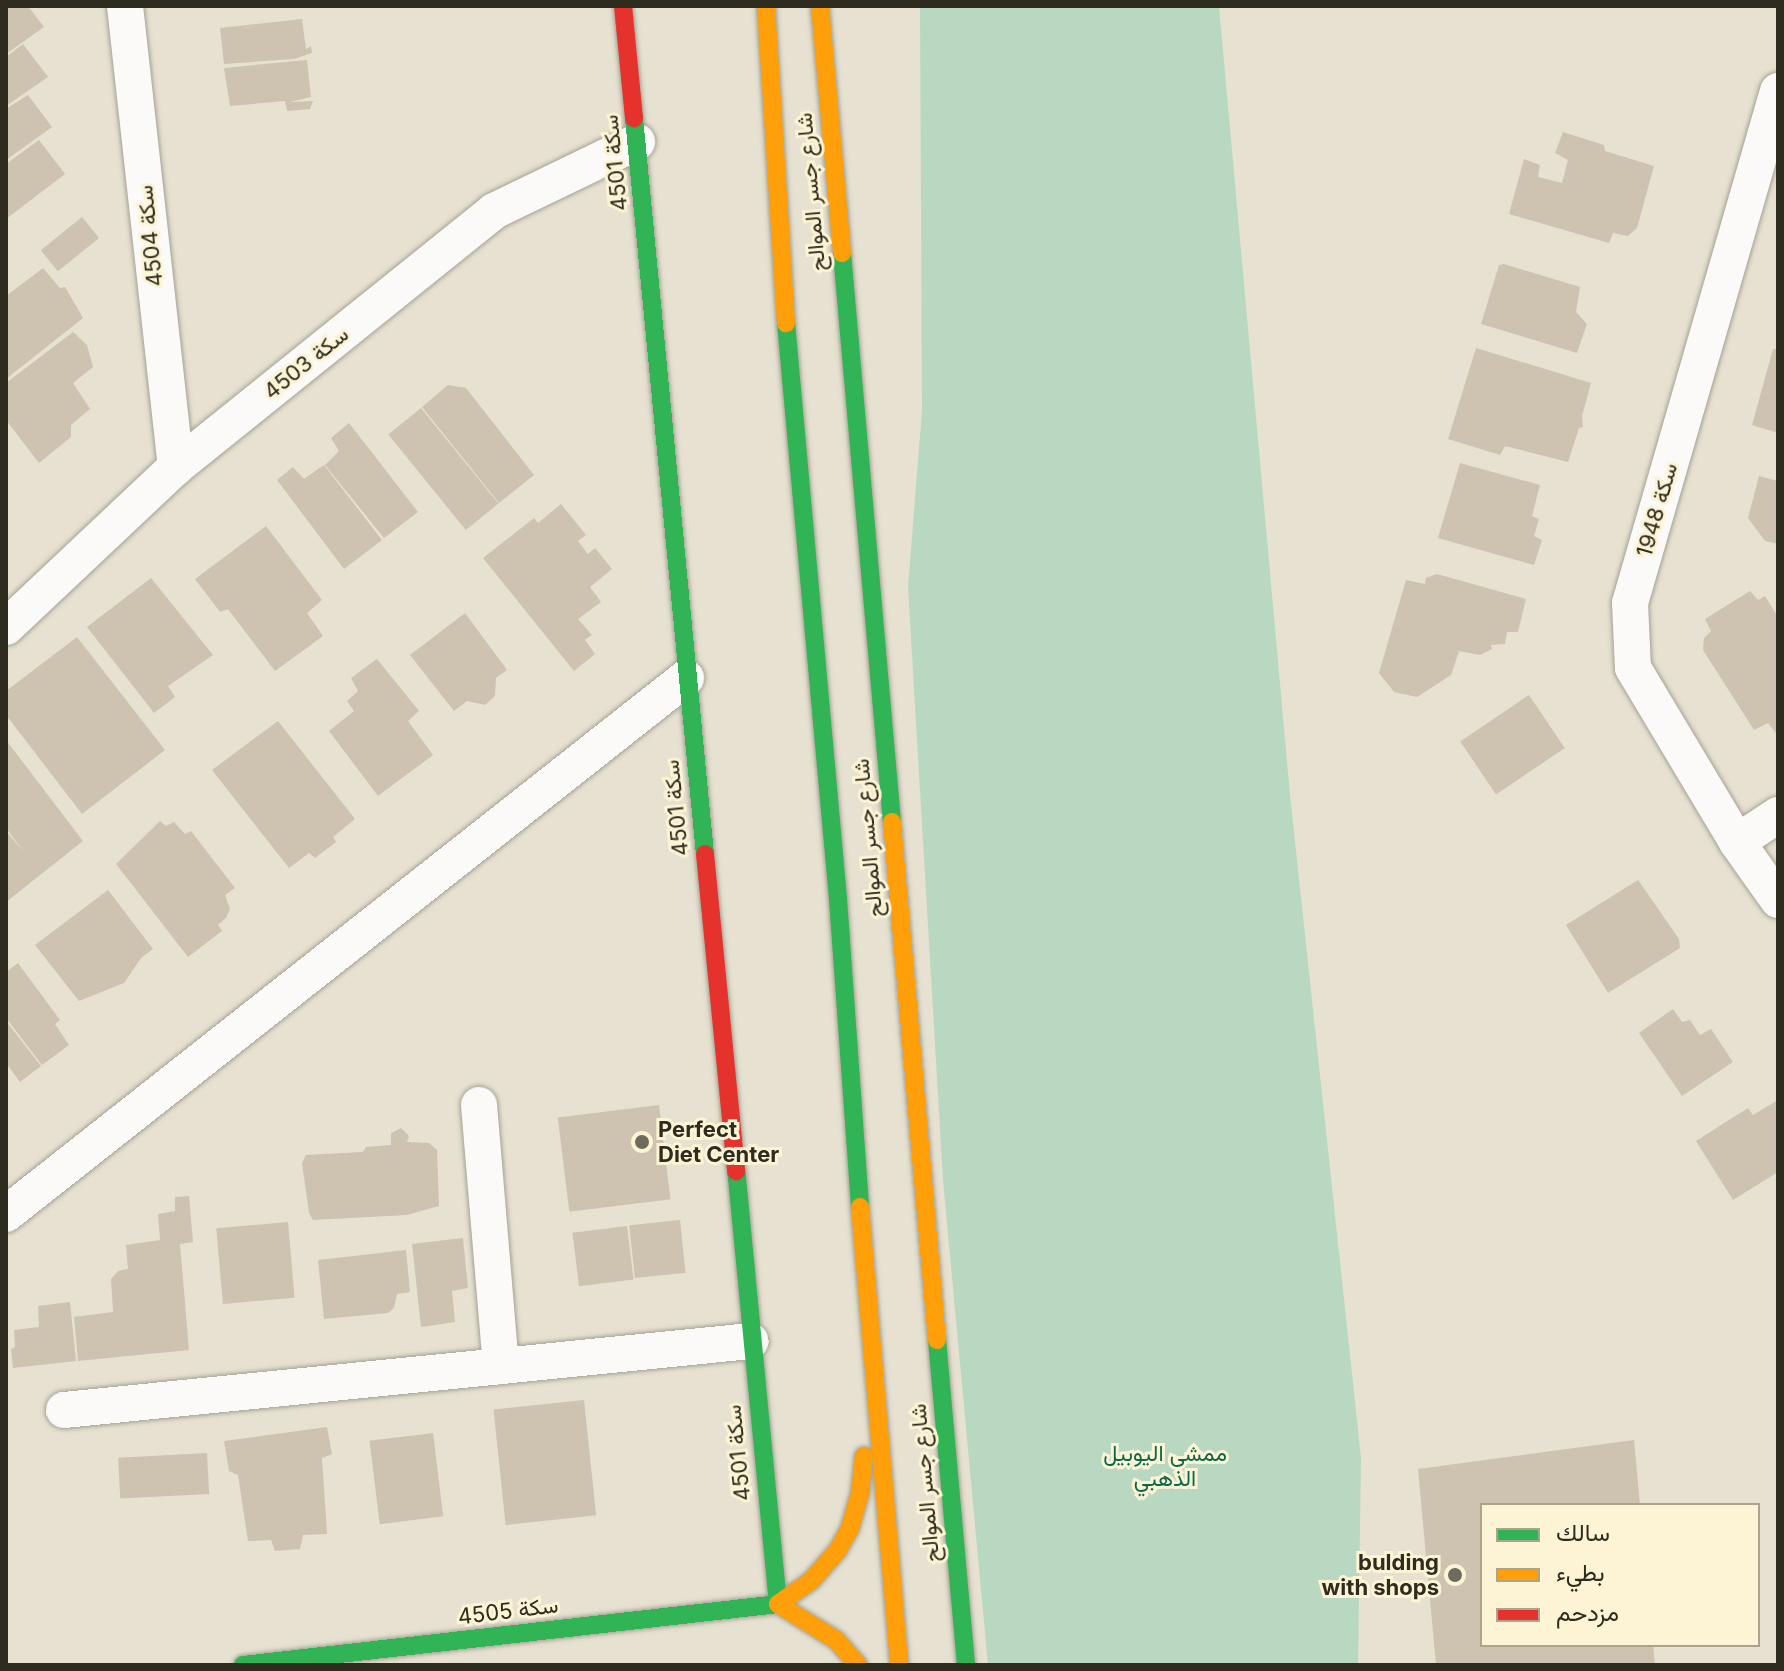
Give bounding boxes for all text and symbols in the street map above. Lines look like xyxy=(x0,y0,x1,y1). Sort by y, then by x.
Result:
street label: شارع جسر الموالح xyxy=(791,112,831,272)
street label: سكة 4501 xyxy=(597,114,633,212)
street label: سكة 4504 xyxy=(132,184,168,288)
street label: سكة 4503 xyxy=(258,321,354,405)
street label: سكة 1948 xyxy=(1631,460,1683,560)
street label: شارع جسر الموالح xyxy=(848,758,888,918)
street label: سكة 4501 xyxy=(658,759,694,857)
place label: Perfect Diet Center xyxy=(658,1116,779,1168)
marker: Perfect Diet Center xyxy=(633,1133,651,1151)
street label: شارع جسر الموالح xyxy=(905,1403,945,1563)
street label: سكة 4501 xyxy=(720,1404,756,1502)
park label: ممشى اليوبيل الذهبي xyxy=(1103,1440,1227,1492)
legend xyxy=(1480,1503,1760,1647)
text: سالك xyxy=(1556,1518,1610,1547)
place label: bulding with shops xyxy=(1322,1549,1439,1600)
text: بطيء xyxy=(1556,1558,1605,1587)
marker: bulding with shops xyxy=(1446,1566,1464,1584)
street label: سكة 4505 xyxy=(456,1592,560,1630)
text: مزدحم xyxy=(1556,1598,1619,1627)

